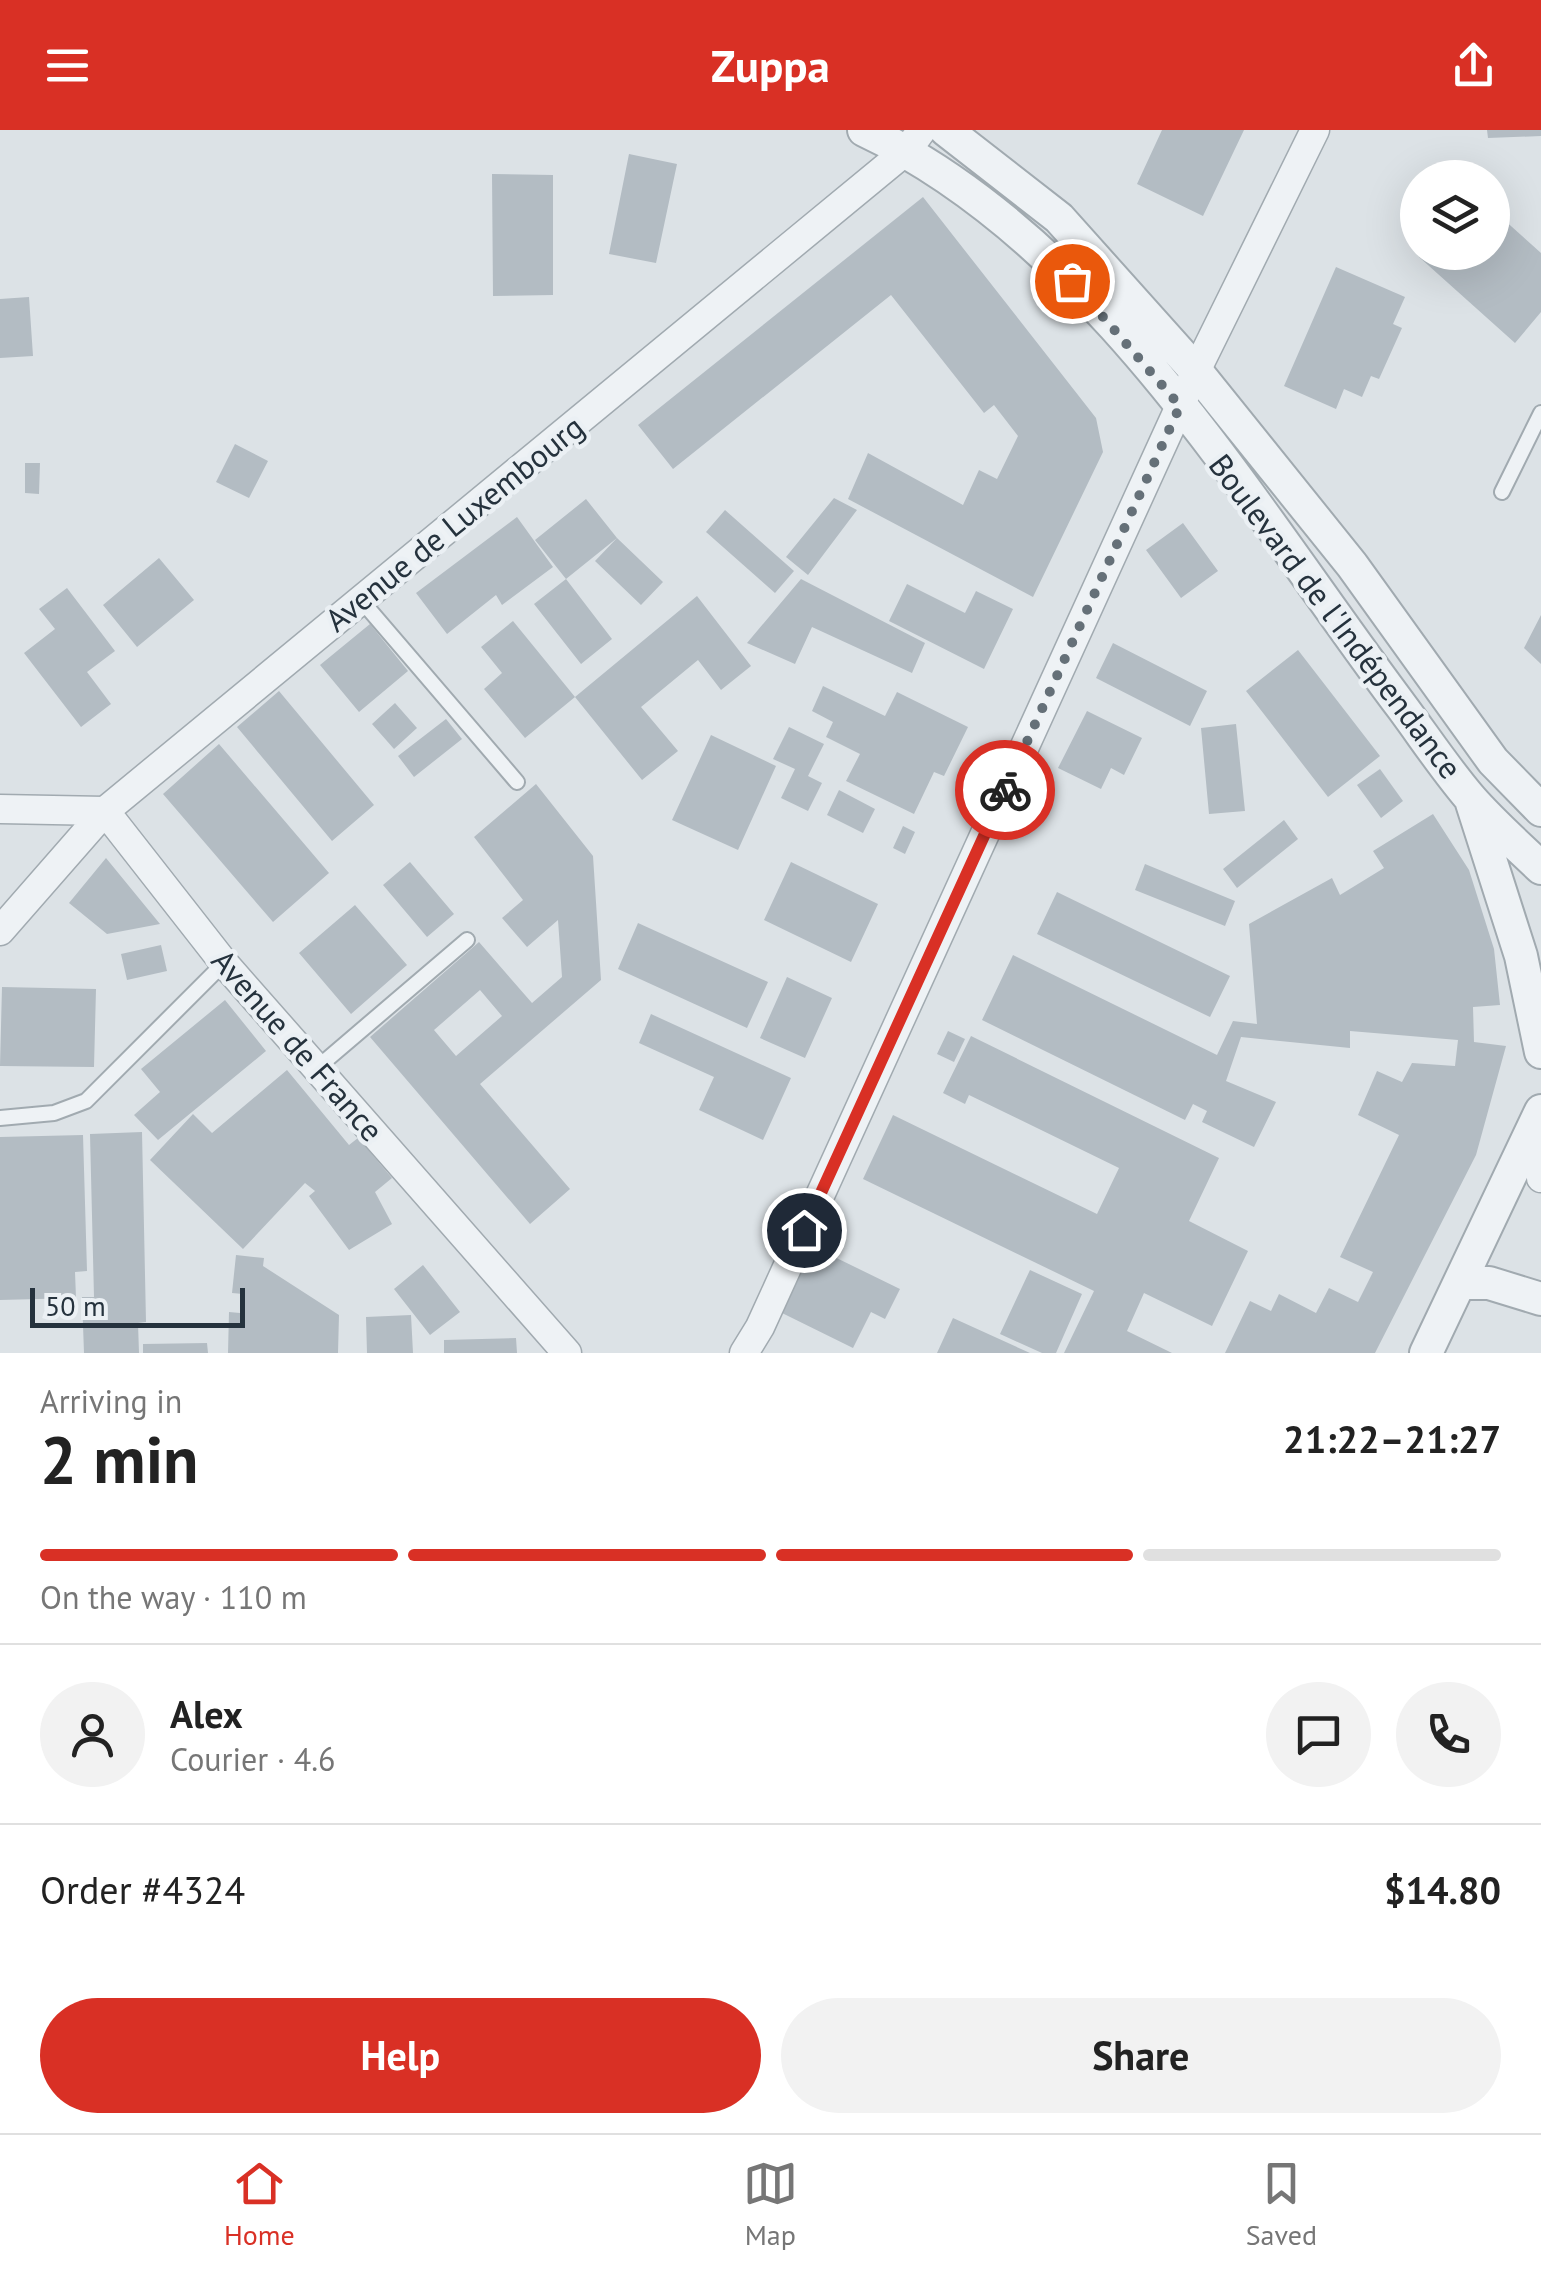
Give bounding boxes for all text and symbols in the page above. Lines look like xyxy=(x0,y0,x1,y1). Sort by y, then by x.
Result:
text: Zuppa xyxy=(711,36,830,94)
icon: menu xyxy=(40,38,95,93)
icon: share xyxy=(1446,38,1501,93)
map controls xyxy=(1400,160,1510,270)
button: layers xyxy=(1400,160,1510,270)
pin xyxy=(1030,239,1115,324)
icon: bag xyxy=(1045,254,1100,309)
street label: Avenue de Luxembourg xyxy=(316,406,592,640)
street label: Boulevard de l'Indépendance xyxy=(1200,445,1472,787)
courier xyxy=(955,740,1055,840)
icon: bike xyxy=(978,763,1033,818)
street label: Avenue de France xyxy=(203,940,393,1150)
pin xyxy=(762,1188,847,1273)
icon: home xyxy=(777,1203,832,1258)
scale bar xyxy=(30,1283,245,1328)
text: 50 m xyxy=(45,1287,106,1324)
text: Arriving in xyxy=(40,1380,182,1422)
text: 21:22–21:27 xyxy=(1283,1414,1501,1463)
text: 2 min xyxy=(40,1417,199,1501)
text: On the way · 110 m xyxy=(40,1576,307,1618)
button: person xyxy=(40,1682,145,1787)
button: chat xyxy=(1266,1682,1371,1787)
button: phone xyxy=(1396,1682,1501,1787)
text: Alex xyxy=(170,1689,243,1738)
text: Courier · 4.6 xyxy=(170,1738,336,1780)
text: Order #4324 xyxy=(40,1865,245,1914)
text: $14.80 xyxy=(1384,1865,1501,1914)
button: Help xyxy=(40,1998,761,2113)
button: Share xyxy=(781,1998,1501,2113)
tab: Home xyxy=(224,2156,295,2253)
tab: Map xyxy=(743,2156,798,2253)
tab: Saved xyxy=(1246,2156,1317,2253)

